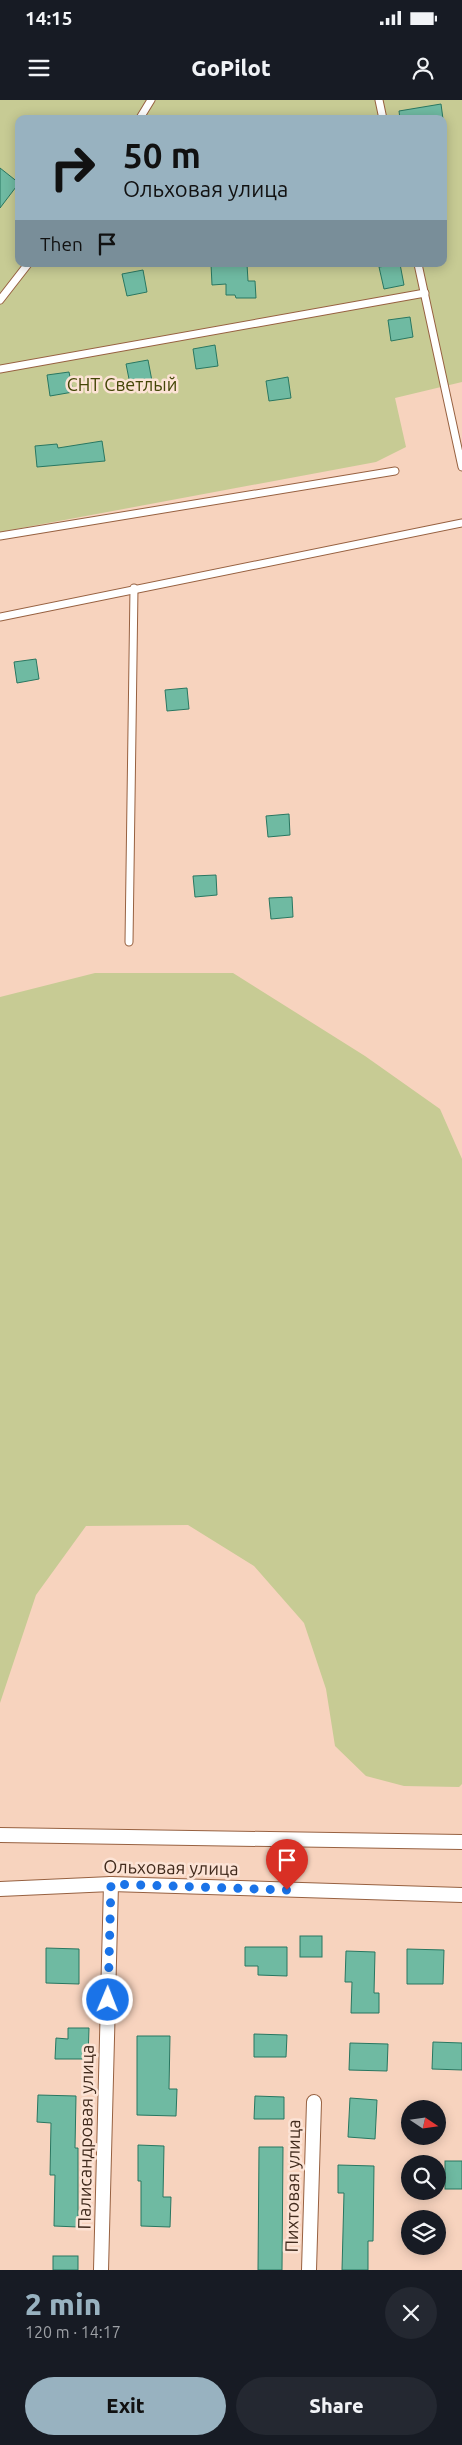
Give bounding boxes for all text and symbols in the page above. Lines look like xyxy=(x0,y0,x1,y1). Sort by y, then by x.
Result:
text: 14:15 xyxy=(25,7,73,29)
icon: menu xyxy=(25,54,53,82)
icon: person xyxy=(409,54,437,82)
text: GoPilot xyxy=(191,55,271,80)
icon: right xyxy=(40,135,105,200)
text: 50 m xyxy=(123,135,201,175)
text: Ольховая улица xyxy=(123,176,288,201)
icon: arrive xyxy=(93,230,121,258)
text: Then xyxy=(40,233,83,255)
park label: СНТ Светлый xyxy=(67,374,177,394)
pin xyxy=(266,1839,308,1890)
icon: arrive xyxy=(273,1846,301,1874)
street label: Ольховая улица xyxy=(103,1856,239,1878)
position arrow xyxy=(81,1973,133,2025)
street label: Палисандровая улица xyxy=(73,2044,97,2230)
north arrow xyxy=(401,2100,446,2145)
map controls xyxy=(401,2100,446,2255)
street label: Пихтовая улица xyxy=(281,2119,303,2253)
button: search xyxy=(401,2155,446,2200)
button: layers xyxy=(401,2210,446,2255)
text: 2 min xyxy=(25,2287,101,2321)
button: close xyxy=(385,2287,437,2339)
text: 120 m · 14:17 xyxy=(25,2323,121,2341)
button: Exit xyxy=(25,2377,226,2435)
button: Share xyxy=(236,2377,437,2435)

